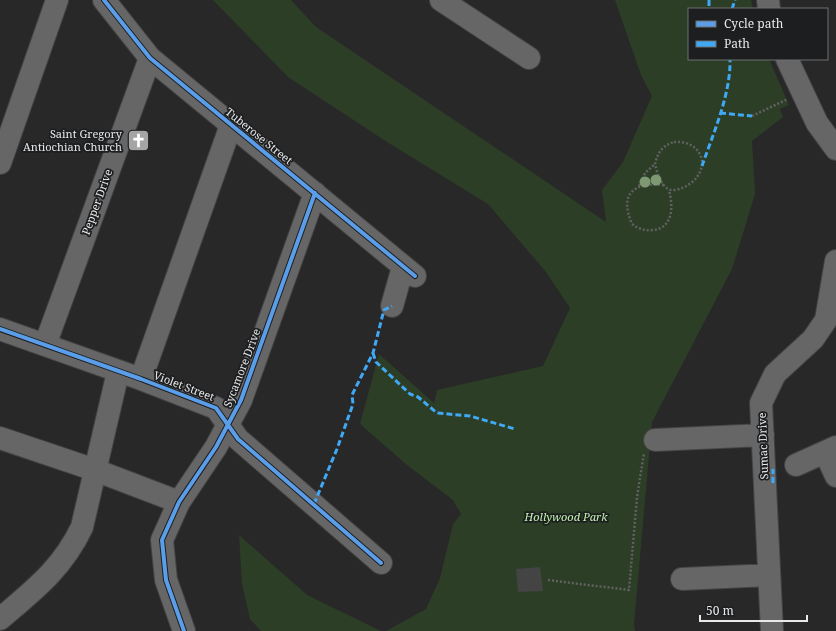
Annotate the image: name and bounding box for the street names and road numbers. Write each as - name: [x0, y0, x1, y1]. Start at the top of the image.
- street label: Tuberose Street: [223, 104, 296, 167]
- street label: Pepper Drive: [78, 167, 115, 237]
- street label: Sycamore Drive: [220, 326, 263, 409]
- street label: Violet Street: [152, 367, 217, 404]
- street label: Sumac Drive: [754, 412, 771, 480]

